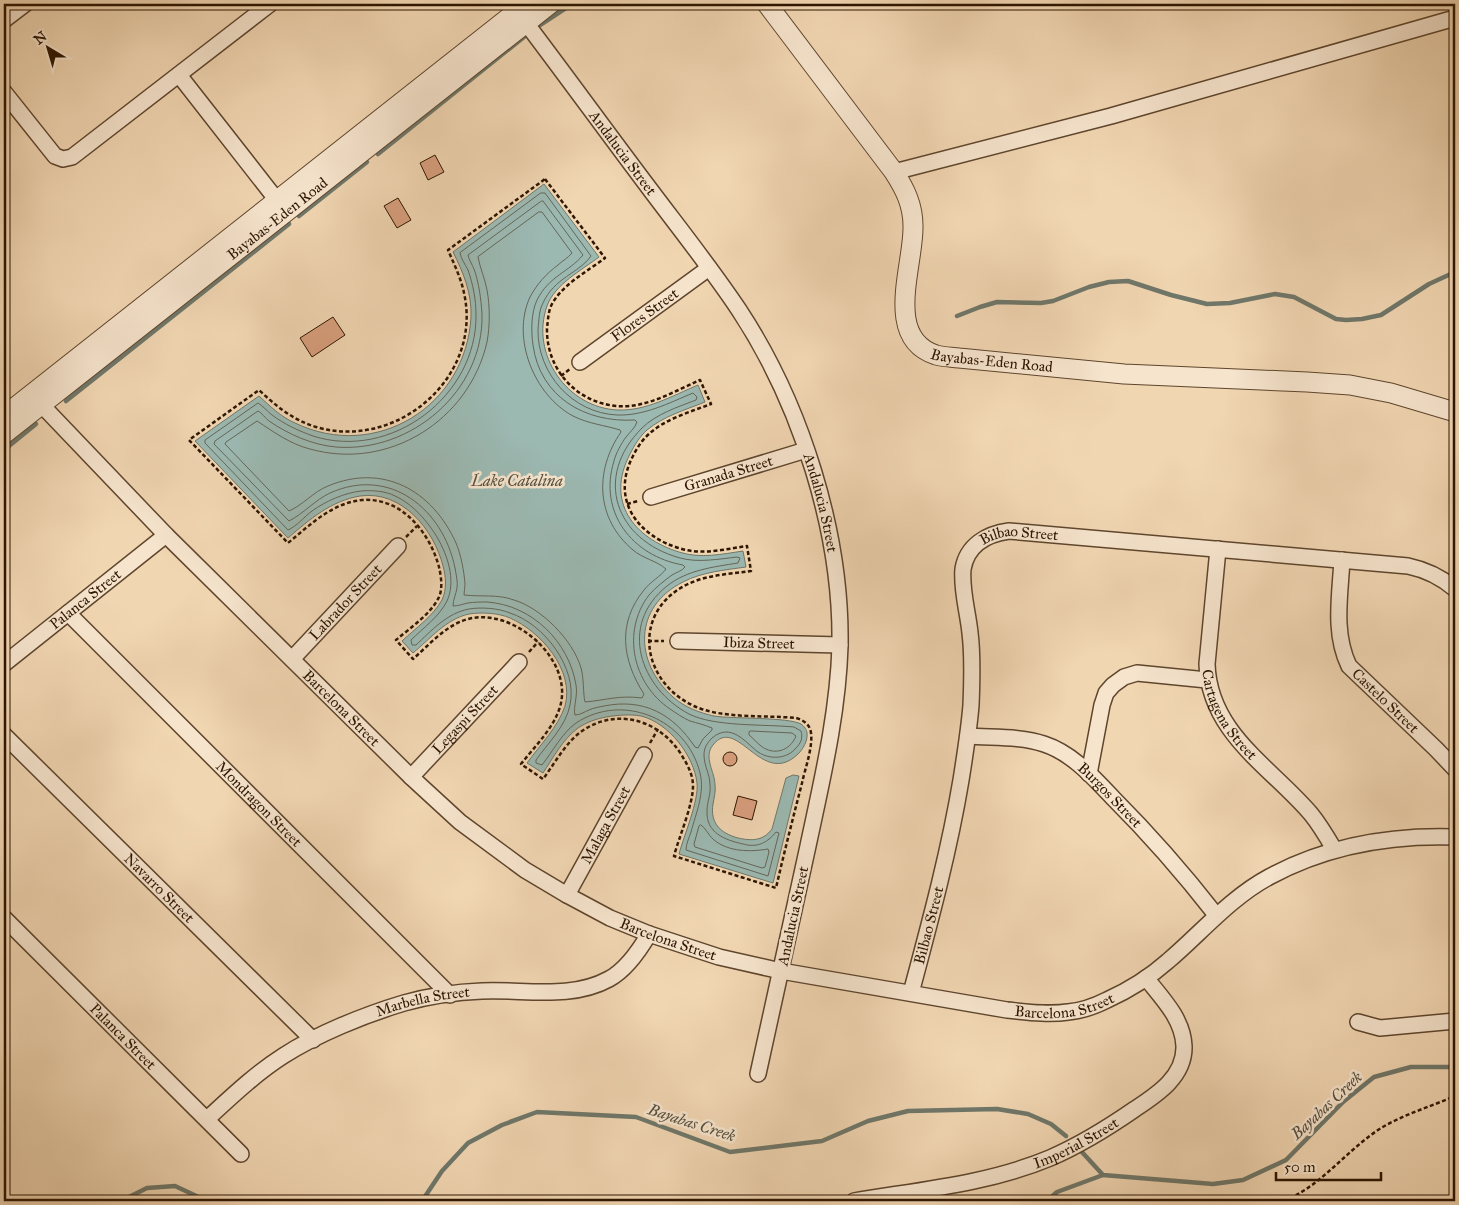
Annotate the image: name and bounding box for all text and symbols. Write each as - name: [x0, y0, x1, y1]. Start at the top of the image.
- north arrow: [22, 22, 72, 72]
- text: N: [30, 28, 50, 49]
- street label: Andalucia Street: [585, 106, 661, 199]
- street label: Bayabas-Eden Road: [224, 173, 331, 264]
- street label: Flores Street: [607, 284, 683, 345]
- street label: Bayabas-Eden Road: [928, 345, 1054, 376]
- street label: Andalucia Street: [799, 450, 842, 554]
- street label: Granada Street: [682, 451, 776, 495]
- water label: Lake Catalina: [470, 471, 563, 490]
- street label: Bilbao Street: [976, 522, 1060, 549]
- street label: Labrador Street: [305, 560, 386, 644]
- street label: Palanca Street: [46, 565, 125, 633]
- street label: Ibiza Street: [723, 633, 796, 653]
- street label: Castelo Street: [1348, 665, 1423, 737]
- street label: Barcelona Street: [299, 666, 384, 751]
- street label: Cartagena Street: [1198, 668, 1261, 764]
- street label: Legaspi Street: [428, 681, 502, 758]
- street label: Mondragon Street: [212, 757, 306, 851]
- street label: Burgos Street: [1074, 759, 1146, 832]
- street label: Malaga Street: [577, 782, 635, 867]
- street label: Navarro Street: [120, 850, 199, 927]
- street label: Andalucia Street: [773, 864, 812, 968]
- street label: Bilbao Street: [910, 884, 948, 966]
- street label: Barcelona Street: [617, 914, 719, 965]
- street label: Marbella Street: [373, 983, 471, 1021]
- street label: Barcelona Street: [1014, 989, 1118, 1022]
- street label: Palanca Street: [86, 1000, 160, 1074]
- water label: Bayabas Creek: [1286, 1067, 1366, 1144]
- water label: Bayabas Creek: [645, 1099, 738, 1146]
- street label: Imperial Street: [1031, 1113, 1122, 1173]
- scale bar: [1276, 1150, 1382, 1182]
- text: 50 m: [1284, 1158, 1316, 1176]

